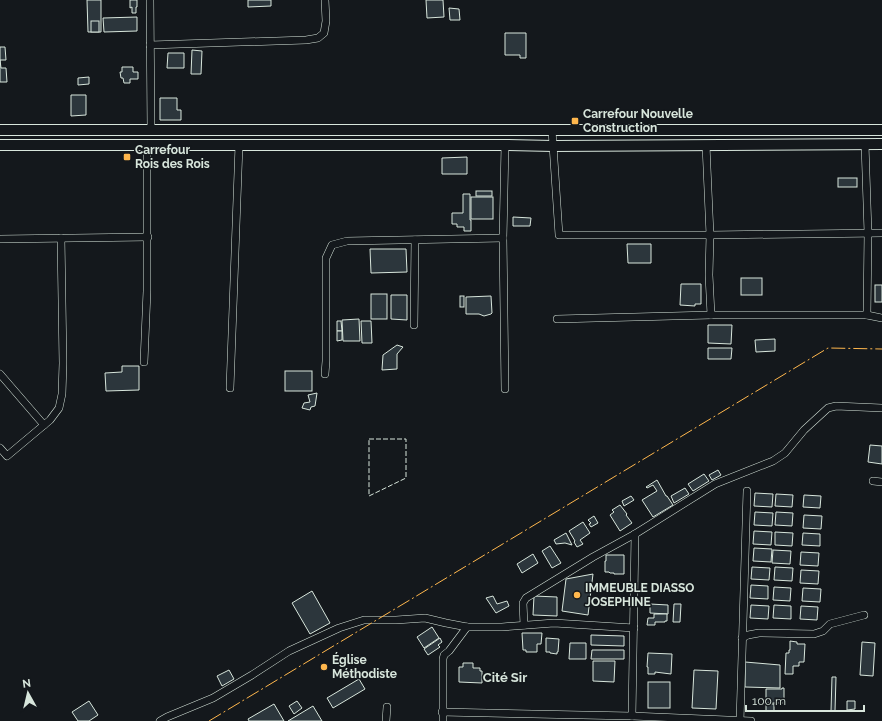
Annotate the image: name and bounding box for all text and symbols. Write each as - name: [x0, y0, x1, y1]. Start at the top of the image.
- place label: Carrefour Nouvelle Construction: [583, 107, 693, 135]
- marker: Carrefour Nouvelle Construction: [570, 116, 580, 126]
- place label: Carrefour Rois des Rois: [135, 143, 210, 171]
- marker: Carrefour Rois des Rois: [122, 152, 132, 162]
- place label: IMMEUBLE DIASSO JOSEPHINE: [585, 581, 694, 609]
- marker: IMMEUBLE DIASSO JOSEPHINE: [572, 590, 582, 600]
- place label: Église Méthodiste: [332, 652, 397, 681]
- marker: Église Méthodiste: [319, 662, 329, 672]
- district label: Cité Sir: [483, 670, 527, 685]
- north arrow: [8, 673, 48, 713]
- text: N: [22, 677, 32, 691]
- scale bar: [746, 687, 864, 713]
- text: 100 m: [752, 694, 786, 708]

